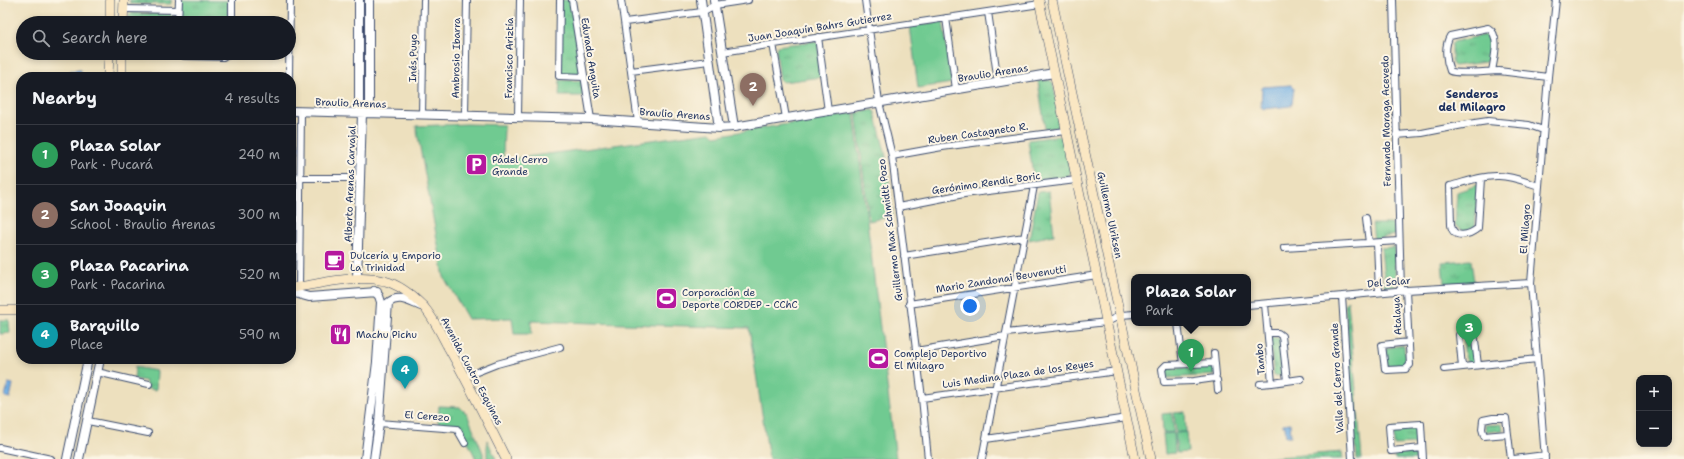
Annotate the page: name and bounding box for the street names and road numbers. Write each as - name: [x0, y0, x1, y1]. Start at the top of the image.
- street label: Juan Joaquín Bahrs Gutierrez: [747, 9, 893, 45]
- street label: Ambrosio Ibarra: [449, 17, 463, 98]
- street label: Francisco Ariztía: [502, 17, 516, 99]
- street label: Edurado Anguita: [578, 17, 604, 100]
- street label: Inés Puyo: [406, 34, 420, 82]
- street label: Fernando Moraga Acevedo: [1378, 55, 1394, 187]
- street label: Braulio Arenas: [957, 61, 1029, 85]
- street label: Braulio Arenas: [315, 95, 387, 111]
- street label: Braulio Arenas: [639, 105, 711, 123]
- street label: Ruben Castagneto R.: [927, 119, 1029, 146]
- street label: Alberto Arenas Carvajal: [341, 125, 359, 243]
- street label: Guillermo Max Schmidtt Pozo: [875, 158, 905, 302]
- street label: Gerónimo Rendic Boric: [931, 169, 1041, 197]
- street label: Guillermo Ulriksen: [1094, 170, 1126, 260]
- street label: El Milagro: [1517, 204, 1533, 254]
- street label: Mario Zandonai Beuvenutti: [935, 262, 1067, 296]
- street label: Del Solar: [1367, 274, 1412, 290]
- street label: Atalaya: [1389, 296, 1404, 336]
- street label: Avenida Cuatro Esquinas: [438, 315, 506, 427]
- street label: Valle del Cerro Grande: [1328, 322, 1346, 434]
- street label: Tambo: [1252, 343, 1268, 375]
- street label: Luis Medina Plaza de los Reyes: [941, 357, 1095, 391]
- street label: El Cerezo: [404, 408, 450, 424]

